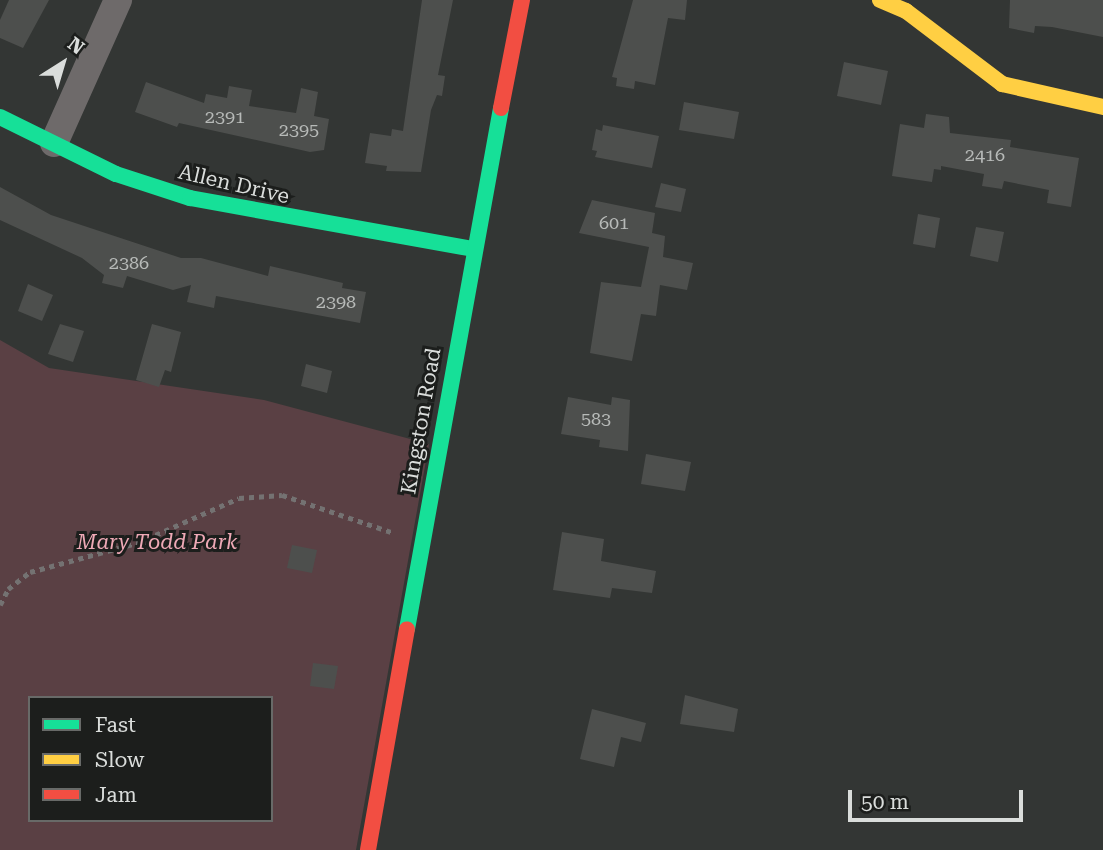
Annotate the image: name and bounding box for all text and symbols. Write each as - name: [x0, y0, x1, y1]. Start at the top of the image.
- north arrow: [28, 28, 98, 98]
- text: N: [63, 32, 89, 59]
- house number: 2391: [205, 106, 245, 128]
- house number: 2395: [279, 119, 319, 141]
- house number: 2416: [965, 144, 1005, 166]
- street label: Allen Drive: [176, 159, 292, 209]
- house number: 601: [599, 212, 629, 234]
- house number: 2386: [109, 252, 149, 274]
- house number: 2398: [316, 291, 356, 313]
- street label: Kingston Road: [396, 346, 446, 496]
- house number: 583: [581, 408, 611, 430]
- park label: Mary Todd Park: [77, 529, 237, 555]
- legend: [28, 696, 273, 822]
- text: Fast: [95, 713, 136, 737]
- text: Slow: [95, 748, 144, 772]
- scale bar: [851, 776, 1026, 820]
- text: Jam: [95, 783, 137, 807]
- text: 50 m: [861, 790, 909, 814]

